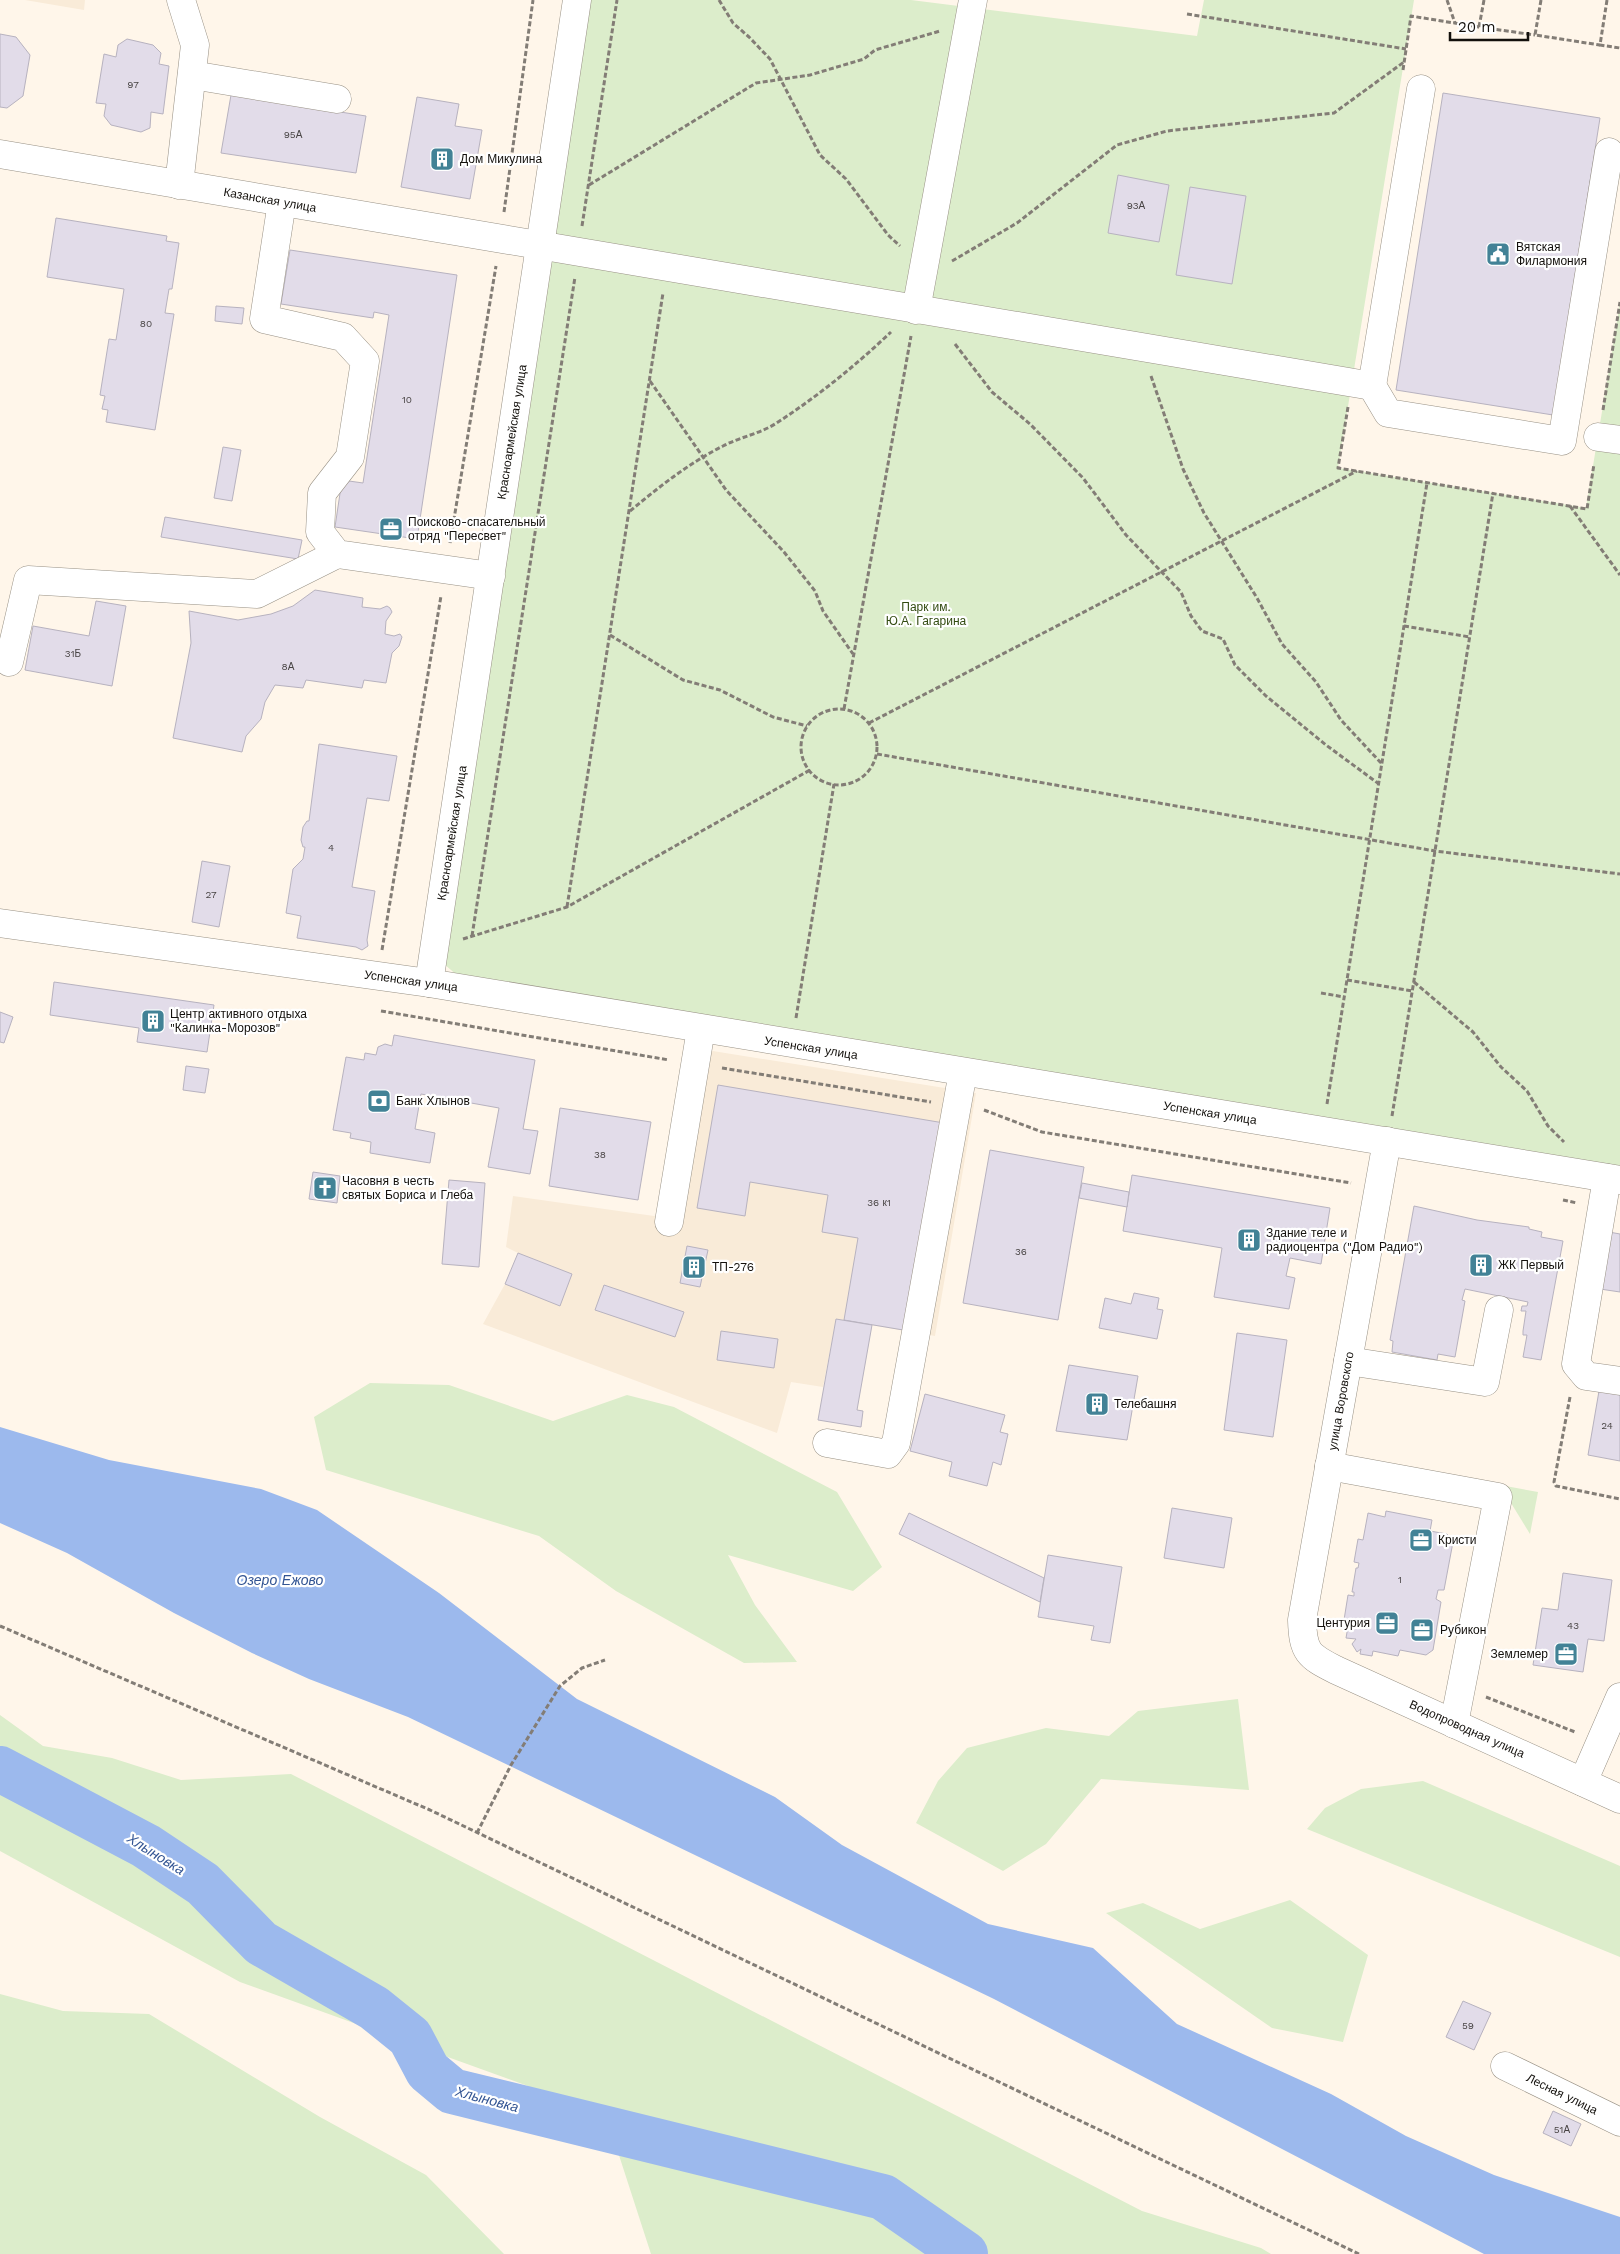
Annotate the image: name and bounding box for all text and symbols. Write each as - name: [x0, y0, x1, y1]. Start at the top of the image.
- scale bar: [1450, 10, 1528, 42]
- text: 20 m: [1458, 18, 1496, 36]
- house number: 97: [127, 79, 139, 90]
- house number: 95А: [284, 129, 303, 140]
- building icon: Дом Микулина: [429, 146, 455, 172]
- place label: Дом Микулина: [460, 152, 542, 166]
- street label: Казанская улица: [222, 185, 318, 215]
- house number: 93А: [1127, 200, 1146, 211]
- place label: Вятская Филармония: [1516, 240, 1587, 268]
- public building icon: Вятская Филармония: [1485, 241, 1511, 267]
- house number: 80: [140, 318, 152, 329]
- street label: Красноармейская улица: [494, 363, 530, 500]
- house number: 10: [402, 394, 412, 405]
- place label: Поисково-спасательный отряд "Пересвет": [408, 515, 546, 543]
- office icon: Поисково-спасательный отряд "Пересвет": [378, 516, 404, 542]
- park label: Парк им. Ю.А. Гагарина: [886, 600, 967, 628]
- house number: 31Б: [65, 648, 82, 659]
- house number: 8А: [282, 661, 295, 672]
- street label: Красноармейская улица: [434, 764, 470, 901]
- house number: 4: [328, 842, 334, 853]
- house number: 27: [205, 889, 217, 900]
- street label: Успенская улица: [363, 967, 459, 995]
- place label: Центр активного отдыха "Калинка-Морозов": [170, 1007, 307, 1035]
- building icon: Центр активного отдыха "Калинка-Морозов": [140, 1008, 166, 1034]
- street label: Успенская улица: [763, 1034, 859, 1062]
- bank icon: Банк Хлынов: [366, 1088, 392, 1114]
- place label: Банк Хлынов: [396, 1094, 470, 1108]
- street label: Успенская улица: [1162, 1099, 1258, 1127]
- house number: 38: [594, 1149, 606, 1160]
- place label: Часовня в честь святых Бориса и Глеба: [342, 1174, 473, 1202]
- church icon: Часовня в честь святых Бориса и Глеба: [312, 1175, 338, 1201]
- house number: 36 к1: [867, 1197, 891, 1208]
- place label: Здание теле и радиоцентра ("Дом Радио"): [1266, 1226, 1423, 1254]
- building icon: Здание теле и радиоцентра ("Дом Радио"): [1236, 1227, 1262, 1253]
- house number: 36: [1015, 1246, 1027, 1257]
- building icon: ЖК Первый: [1468, 1252, 1494, 1278]
- building icon: ТП-276: [681, 1254, 707, 1280]
- place label: ЖК Первый: [1498, 1258, 1564, 1272]
- place label: ТП-276: [712, 1260, 754, 1274]
- street label: улица Воровского: [1325, 1350, 1357, 1452]
- building icon: Телебашня: [1084, 1391, 1110, 1417]
- place label: Телебашня: [1114, 1397, 1177, 1411]
- house number: 24: [1601, 1420, 1613, 1431]
- office icon: Кристи: [1408, 1527, 1434, 1553]
- place label: Кристи: [1438, 1533, 1477, 1547]
- water label: Озеро Ежово: [237, 1572, 324, 1588]
- house number: 1: [1398, 1574, 1402, 1585]
- office icon: Центурия: [1374, 1610, 1400, 1636]
- place label: Центурия: [1316, 1616, 1370, 1630]
- office icon: Рубикон: [1409, 1617, 1435, 1643]
- house number: 43: [1567, 1620, 1579, 1631]
- place label: Рубикон: [1440, 1623, 1486, 1637]
- office icon: Землемер: [1553, 1641, 1579, 1667]
- place label: Землемер: [1491, 1647, 1548, 1661]
- street label: Водопроводная улица: [1407, 1697, 1527, 1761]
- water label: Хлыновка: [123, 1830, 188, 1878]
- house number: 59: [1462, 2020, 1474, 2031]
- street label: Лесная улица: [1524, 2071, 1600, 2117]
- water label: Хлыновка: [453, 2083, 521, 2115]
- house number: 51А: [1554, 2124, 1571, 2135]

